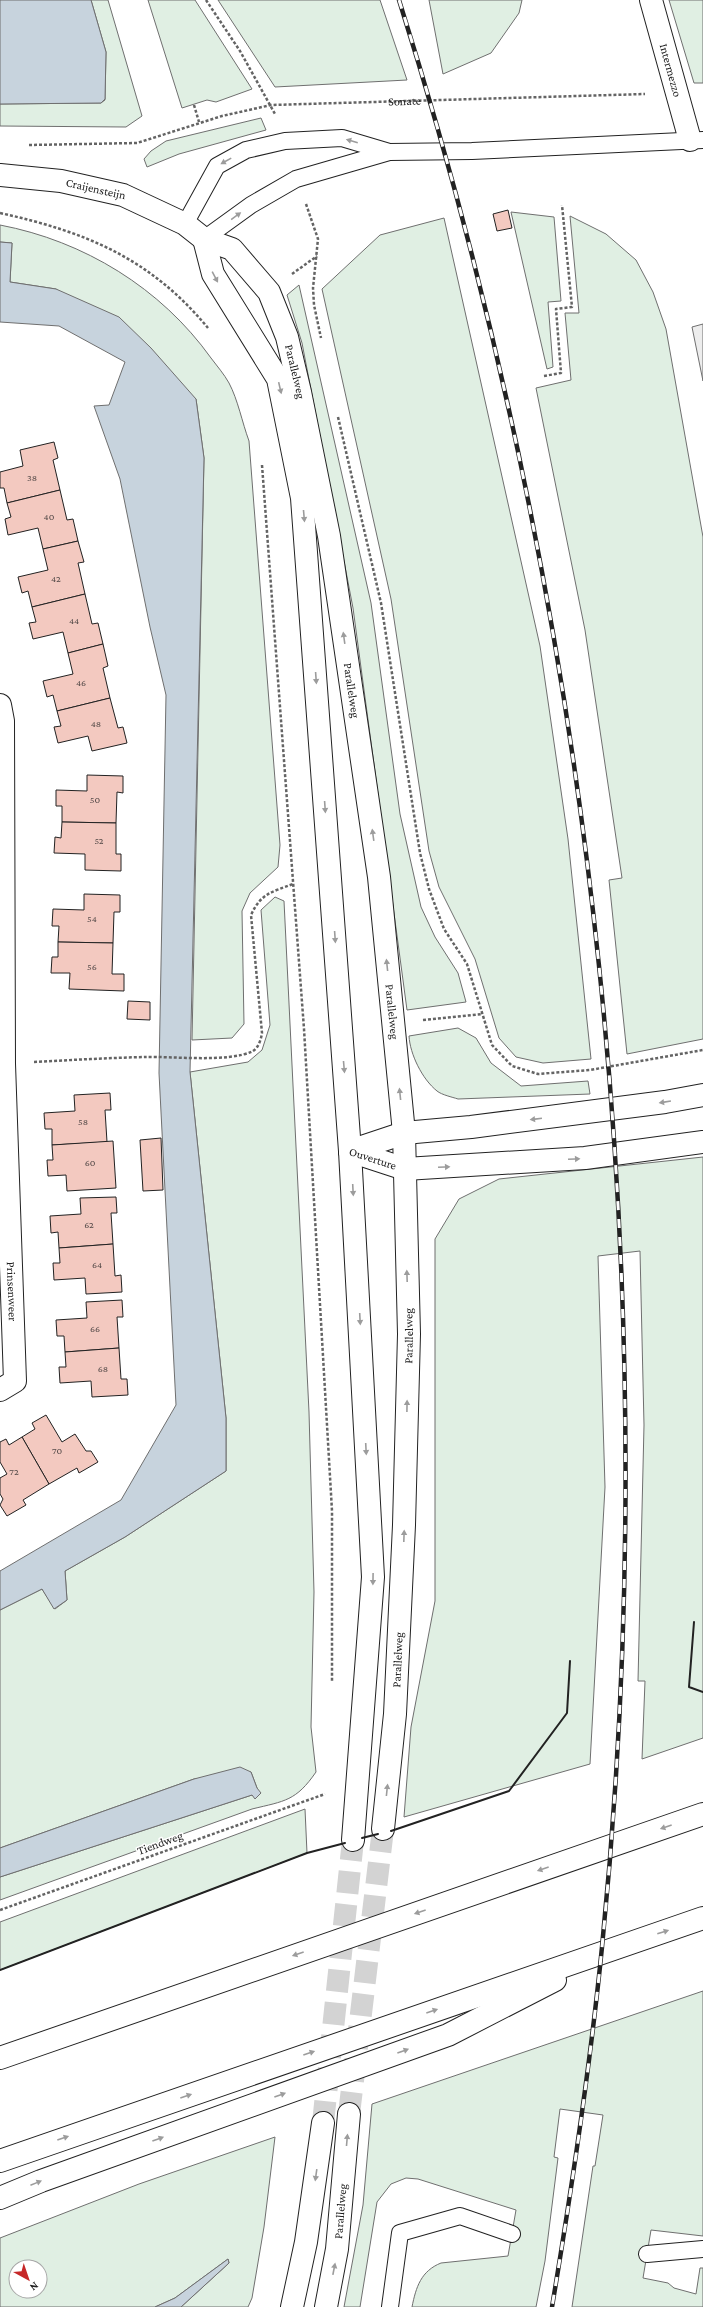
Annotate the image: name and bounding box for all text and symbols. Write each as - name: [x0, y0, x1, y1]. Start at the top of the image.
- street label: Intermezzo: [657, 42, 685, 99]
- street label: Sonate: [388, 94, 421, 109]
- one-way arrow: [346, 138, 358, 144]
- one-way arrow: [220, 157, 232, 164]
- street label: Craijensteijn: [65, 175, 128, 203]
- one-way arrow: [230, 212, 241, 220]
- one-way arrow: [212, 271, 218, 282]
- street label: Parallelweg: [282, 343, 308, 400]
- one-way arrow: [278, 382, 284, 395]
- house number: 38: [27, 472, 37, 483]
- one-way arrow: [300, 510, 307, 522]
- house number: 40: [44, 511, 55, 522]
- house number: 42: [51, 573, 61, 584]
- house number: 44: [69, 615, 79, 626]
- one-way arrow: [341, 632, 347, 644]
- street label: Parallelweg: [341, 662, 363, 719]
- one-way arrow: [313, 672, 320, 684]
- house number: 46: [76, 677, 86, 688]
- house number: 48: [91, 718, 101, 729]
- house number: 50: [90, 794, 101, 805]
- one-way arrow: [322, 801, 329, 813]
- one-way arrow: [370, 829, 376, 842]
- house number: 52: [94, 835, 104, 846]
- house number: 54: [87, 913, 97, 924]
- one-way arrow: [331, 931, 338, 943]
- one-way arrow: [384, 959, 391, 971]
- house number: 56: [87, 961, 97, 972]
- street label: Parallelweg: [383, 984, 402, 1040]
- one-way arrow: [340, 1061, 347, 1073]
- one-way arrow: [397, 1088, 403, 1100]
- one-way arrow: [659, 1099, 671, 1105]
- one-way arrow: [530, 1115, 542, 1122]
- house number: 58: [78, 1116, 88, 1127]
- street label: Ouverture: [347, 1144, 398, 1173]
- one-way arrow: [568, 1155, 580, 1162]
- house number: 60: [85, 1157, 96, 1168]
- one-way arrow: [438, 1163, 450, 1170]
- one-way arrow: [349, 1184, 356, 1196]
- house number: 62: [84, 1219, 94, 1230]
- house number: 64: [92, 1259, 102, 1270]
- street label: Prinsenweer: [4, 1261, 20, 1322]
- one-way arrow: [403, 1270, 410, 1282]
- street label: Parallelweg: [401, 1308, 416, 1364]
- one-way arrow: [356, 1313, 363, 1325]
- house number: 66: [90, 1323, 100, 1334]
- house number: 68: [98, 1363, 108, 1374]
- one-way arrow: [404, 1399, 410, 1412]
- one-way arrow: [363, 1443, 370, 1455]
- house number: 70: [52, 1445, 62, 1456]
- house number: 72: [9, 1466, 19, 1477]
- one-way arrow: [401, 1529, 407, 1542]
- one-way arrow: [370, 1573, 376, 1586]
- street label: Parallelweg: [389, 1631, 406, 1688]
- one-way arrow: [384, 1784, 391, 1796]
- one-way arrow: [660, 1824, 672, 1830]
- street label: Tiendweg: [135, 1828, 185, 1858]
- one-way arrow: [537, 1867, 549, 1873]
- one-way arrow: [414, 1909, 426, 1915]
- one-way arrow: [657, 1929, 669, 1935]
- one-way arrow: [291, 1952, 303, 1958]
- one-way arrow: [426, 2008, 438, 2014]
- one-way arrow: [397, 2048, 409, 2054]
- one-way arrow: [303, 2050, 315, 2056]
- one-way arrow: [180, 2092, 192, 2098]
- one-way arrow: [275, 2092, 287, 2098]
- one-way arrow: [344, 2134, 350, 2146]
- one-way arrow: [57, 2135, 69, 2141]
- one-way arrow: [153, 2136, 165, 2142]
- one-way arrow: [313, 2169, 319, 2181]
- one-way arrow: [30, 2180, 42, 2187]
- street label: Parallelweg: [331, 2183, 350, 2239]
- north arrow: [8, 2259, 48, 2299]
- one-way arrow: [331, 2263, 337, 2275]
- text: N: [27, 2280, 41, 2294]

